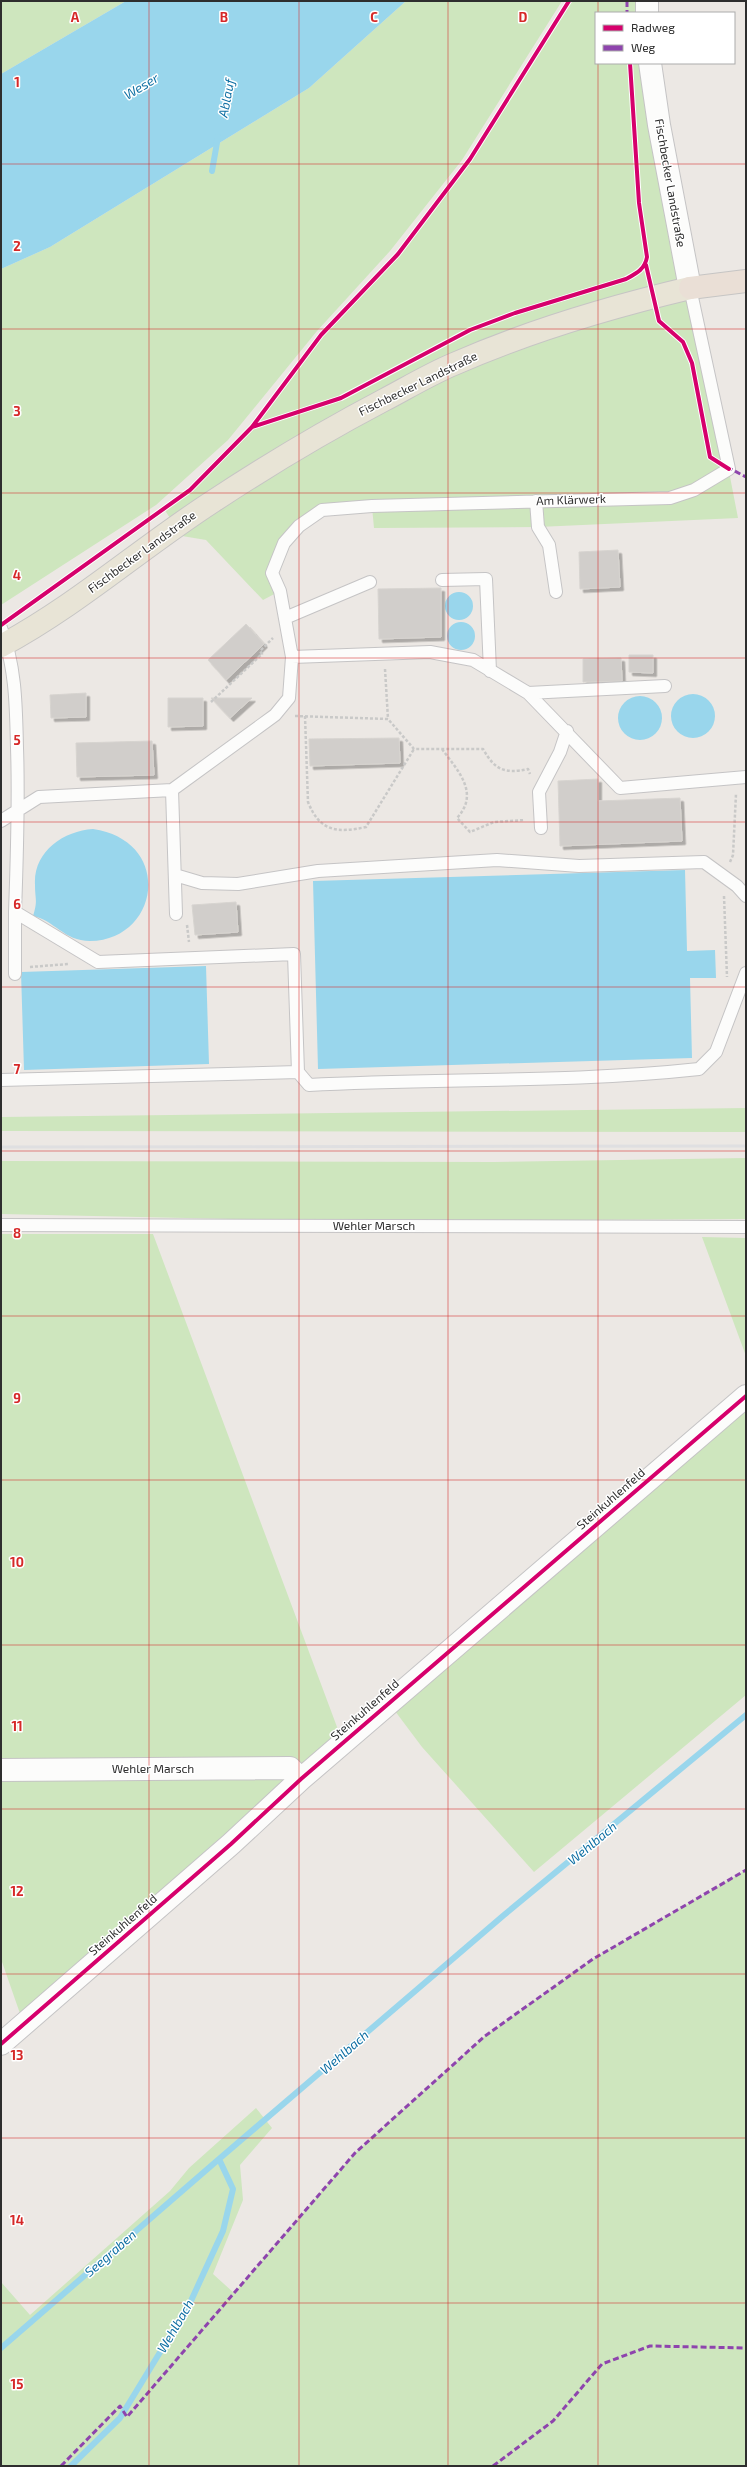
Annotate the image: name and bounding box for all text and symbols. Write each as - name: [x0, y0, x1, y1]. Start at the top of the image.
- text: A: [71, 9, 80, 25]
- text: B: [220, 9, 228, 25]
- text: C: [370, 9, 378, 25]
- text: D: [519, 9, 528, 25]
- legend: [595, 12, 735, 64]
- text: Radweg: [631, 20, 675, 34]
- text: Weg: [631, 40, 656, 54]
- water label: Weser: [121, 69, 162, 103]
- text: 1: [14, 74, 20, 90]
- water label: Ablauf: [214, 76, 238, 120]
- street label: Fischbecker Landstraße: [653, 117, 689, 248]
- text: 2: [13, 238, 21, 254]
- street label: Fischbecker Landstraße: [356, 348, 479, 418]
- text: 3: [13, 403, 21, 419]
- street label: Am Klärwerk: [536, 491, 606, 507]
- street label: Fischbecker Landstraße: [85, 507, 198, 595]
- text: 4: [13, 567, 21, 583]
- text: 5: [13, 732, 21, 748]
- text: 6: [13, 896, 21, 912]
- text: 7: [14, 1061, 21, 1077]
- street label: Wehler Marsch: [333, 1218, 415, 1232]
- text: 8: [13, 1225, 21, 1241]
- text: 9: [13, 1390, 21, 1406]
- street label: Steinkuhlenfeld: [573, 1465, 647, 1532]
- text: 10: [10, 1554, 24, 1570]
- street label: Steinkuhlenfeld: [327, 1676, 401, 1743]
- text: 11: [11, 1718, 23, 1734]
- street label: Wehler Marsch: [112, 1761, 194, 1775]
- water label: Wehlbach: [564, 1818, 620, 1868]
- text: 12: [10, 1883, 24, 1899]
- street label: Steinkuhlenfeld: [85, 1891, 159, 1958]
- water label: Wehlbach: [316, 2027, 372, 2077]
- text: 13: [11, 2047, 24, 2063]
- text: 14: [10, 2212, 24, 2228]
- water label: Seegraben: [81, 2226, 139, 2280]
- water label: Wehlbach: [153, 2296, 197, 2356]
- text: 15: [11, 2376, 23, 2392]

